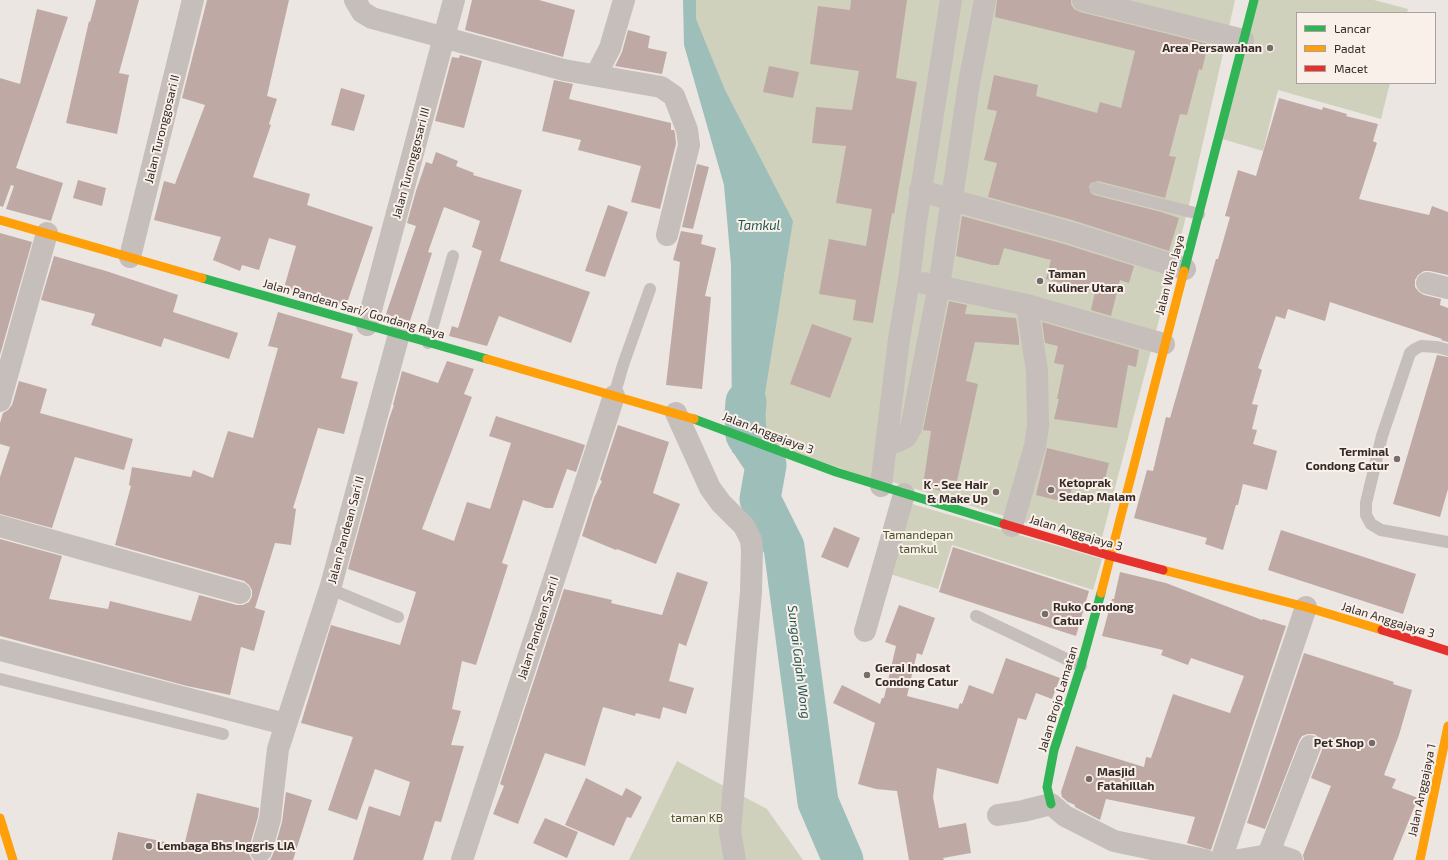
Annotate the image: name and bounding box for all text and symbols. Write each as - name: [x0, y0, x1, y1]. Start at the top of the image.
- legend: [1296, 12, 1436, 84]
- text: Lancar: [1334, 21, 1371, 35]
- place label: Area Persawahan: [1162, 41, 1262, 55]
- text: Padat: [1334, 41, 1366, 55]
- marker: Area Persawahan: [1265, 43, 1275, 53]
- text: Macet: [1334, 61, 1368, 75]
- street label: Jalan Turonggosari II: [142, 73, 182, 185]
- street label: Jalan Turonggosari III: [389, 106, 433, 220]
- water label: Tamkul: [738, 218, 780, 234]
- street label: Jalan Wira Jaya: [1152, 233, 1188, 317]
- place label: Taman Kuliner Utara: [1048, 267, 1124, 295]
- street label: Jalan Pandean Sari/ Gondang Raya: [261, 276, 447, 342]
- marker: Taman Kuliner Utara: [1035, 276, 1045, 286]
- street label: Jalan Anggajaya 3: [720, 409, 816, 457]
- place label: Terminal Condong Catur: [1306, 445, 1389, 473]
- marker: Terminal Condong Catur: [1392, 454, 1402, 464]
- street label: Jalan Pandean Sari II: [325, 475, 367, 585]
- place label: Ketoprak Sedap Malam: [1059, 476, 1136, 504]
- place label: K - See Hair & Make Up: [924, 478, 988, 506]
- marker: Ketoprak Sedap Malam: [1046, 485, 1056, 495]
- marker: K - See Hair & Make Up: [991, 487, 1001, 497]
- street label: Jalan Anggajaya 3: [1028, 512, 1124, 554]
- park label: Tamandepan tamkul: [883, 528, 953, 556]
- street label: Jalan Pandean Sari I: [515, 575, 561, 681]
- street label: Jalan Anggajaya 3: [1340, 599, 1436, 641]
- place label: Ruko Condong Catur: [1053, 600, 1134, 628]
- water label: Sungai Gajah Wong: [784, 604, 814, 720]
- marker: Ruko Condong Catur: [1040, 609, 1050, 619]
- street label: Jalan Brojo Lamatan: [1035, 644, 1081, 754]
- place label: Gerai Indosat Condong Catur: [875, 661, 958, 689]
- marker: Gerai Indosat Condong Catur: [862, 670, 872, 680]
- place label: Pet Shop: [1314, 736, 1364, 750]
- marker: Pet Shop: [1367, 738, 1377, 748]
- street label: Jalan Anggajaya 1: [1405, 742, 1439, 838]
- place label: Masjid Fatahillah: [1097, 765, 1154, 793]
- marker: Masjid Fatahillah: [1084, 774, 1094, 784]
- park label: taman KB: [671, 811, 723, 825]
- place label: Lembaga Bhs Inggris LIA: [157, 839, 295, 853]
- marker: Lembaga Bhs Inggris LIA: [144, 841, 154, 851]

